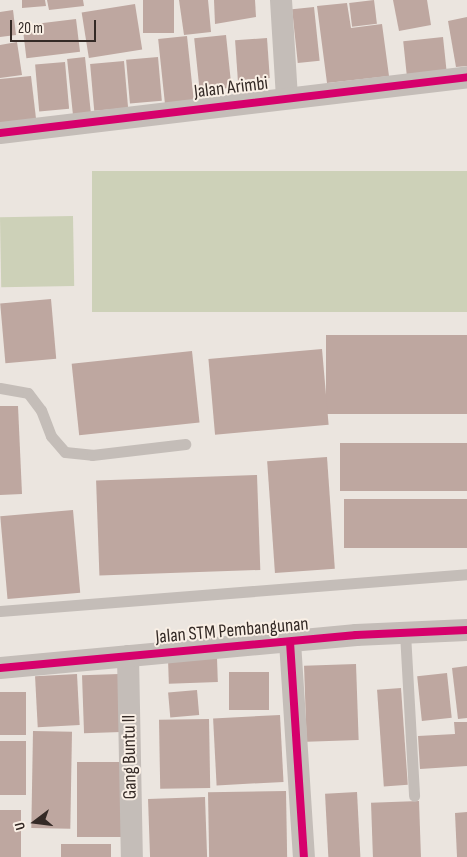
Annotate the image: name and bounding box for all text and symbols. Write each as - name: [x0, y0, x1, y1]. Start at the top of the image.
- scale bar: [12, 10, 99, 42]
- text: 20 m: [18, 19, 43, 38]
- street label: Jalan Arimbi: [193, 72, 269, 104]
- street label: Jalan STM Pembangunan: [155, 613, 309, 649]
- street label: Gang Buntu II: [118, 715, 142, 799]
- north arrow: [10, 797, 60, 847]
- text: U: [11, 820, 29, 832]

